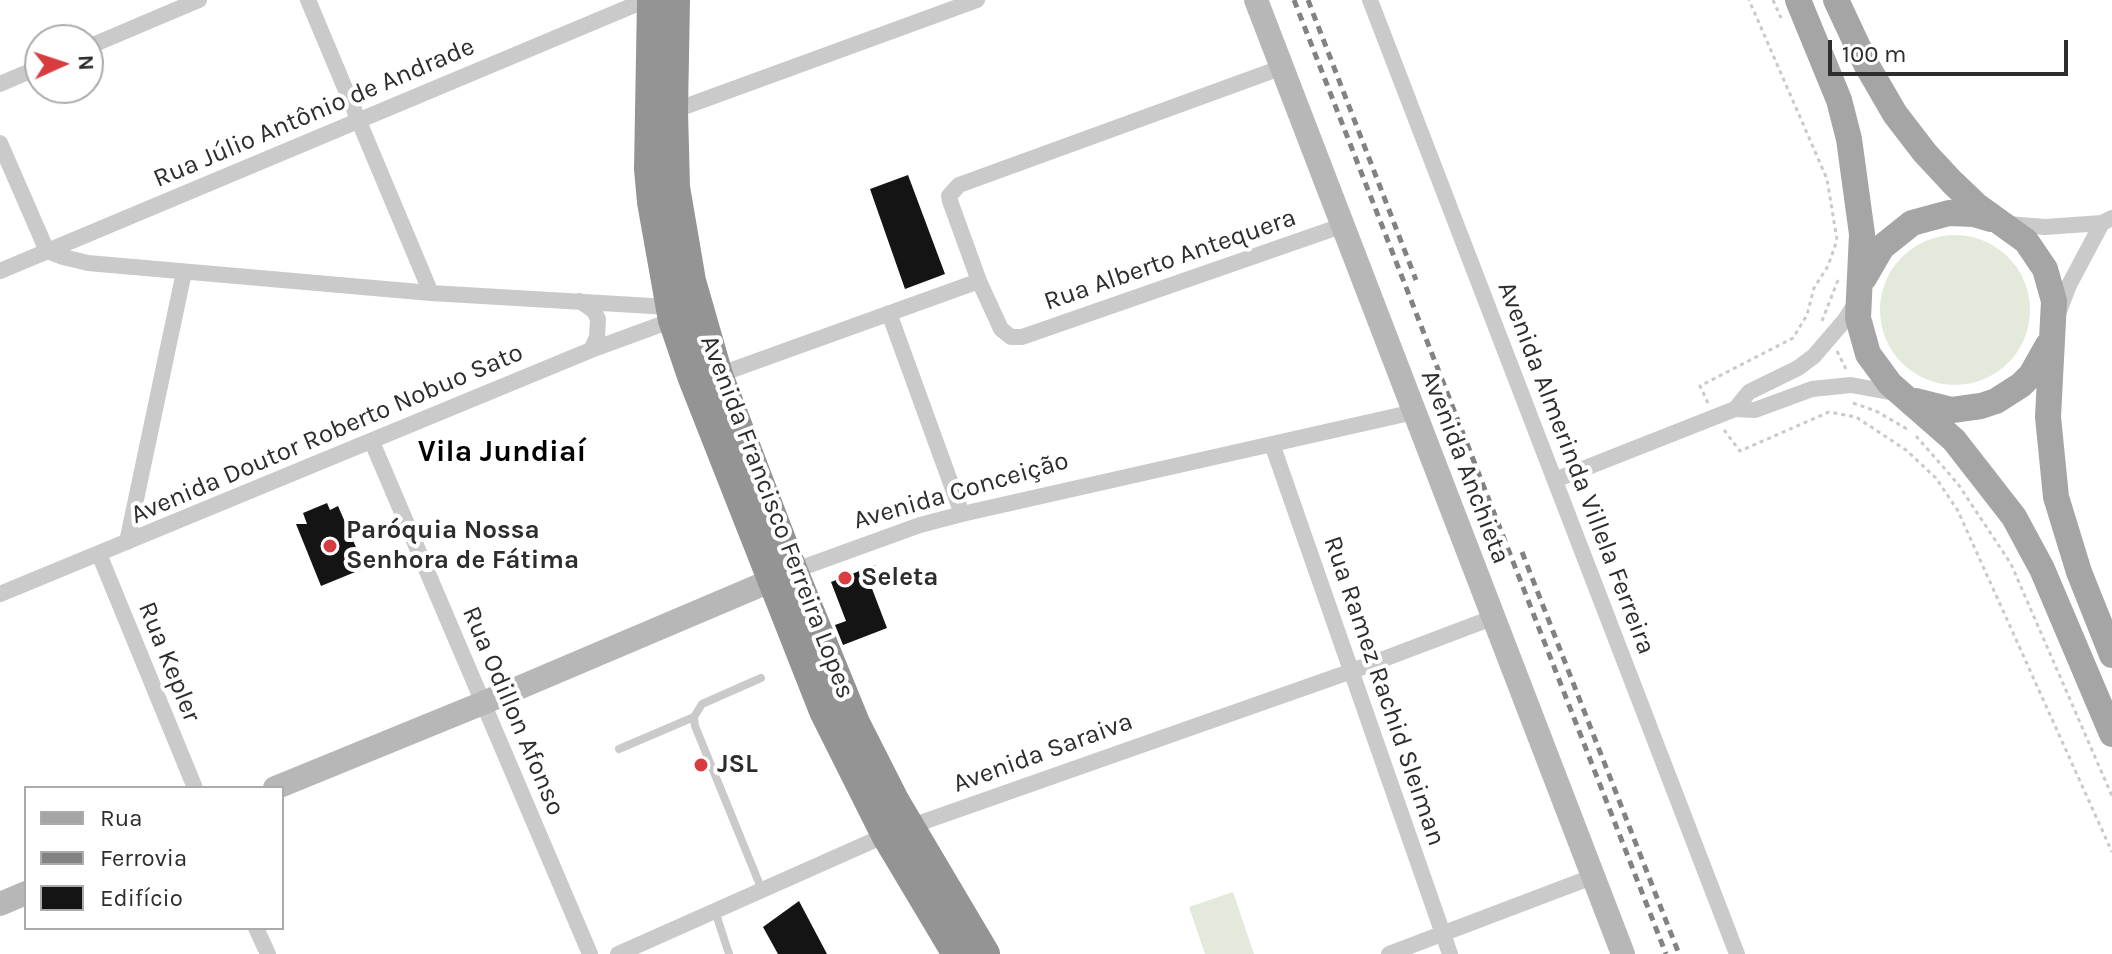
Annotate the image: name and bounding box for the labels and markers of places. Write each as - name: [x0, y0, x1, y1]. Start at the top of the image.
- place label: Paróquia Nossa Senhora de Fátima: [346, 515, 579, 576]
- marker: Paróquia Nossa Senhora de Fátima: [321, 537, 339, 555]
- place label: Seleta: [861, 562, 939, 594]
- marker: Seleta: [836, 569, 854, 587]
- place label: JSL: [717, 749, 758, 781]
- marker: JSL: [692, 756, 710, 774]

